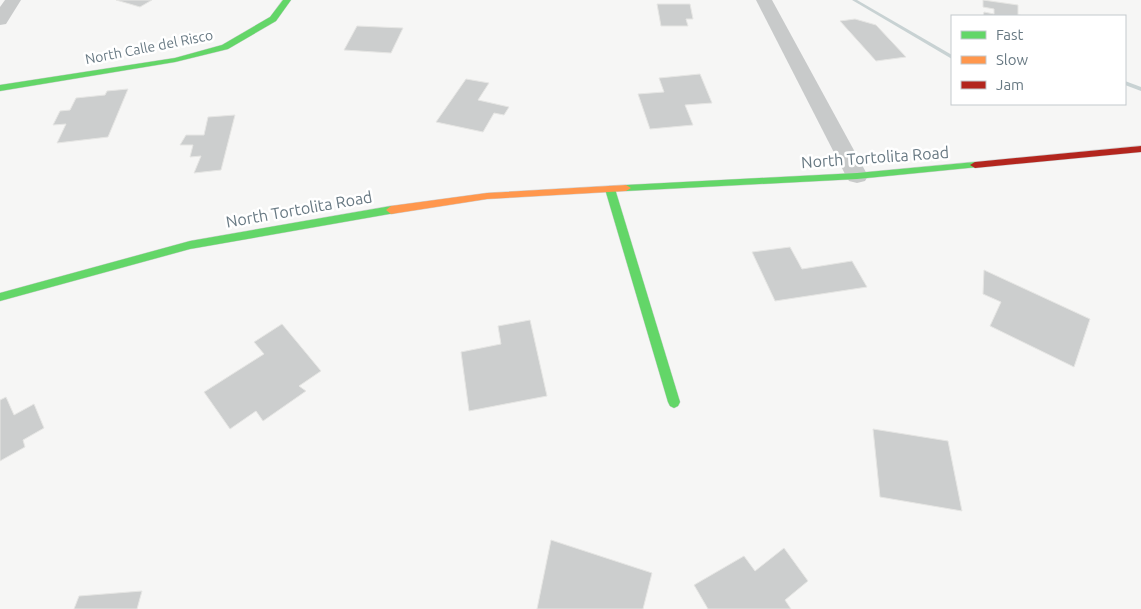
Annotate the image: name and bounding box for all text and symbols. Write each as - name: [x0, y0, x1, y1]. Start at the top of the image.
- legend: [951, 15, 1126, 105]
- text: Fast: [996, 26, 1024, 43]
- street label: North Calle del Risco: [84, 27, 214, 67]
- text: Slow: [996, 51, 1029, 68]
- text: Jam: [996, 76, 1024, 93]
- street label: North Tortolita Road: [800, 143, 950, 171]
- street label: North Tortolita Road: [224, 187, 374, 231]

